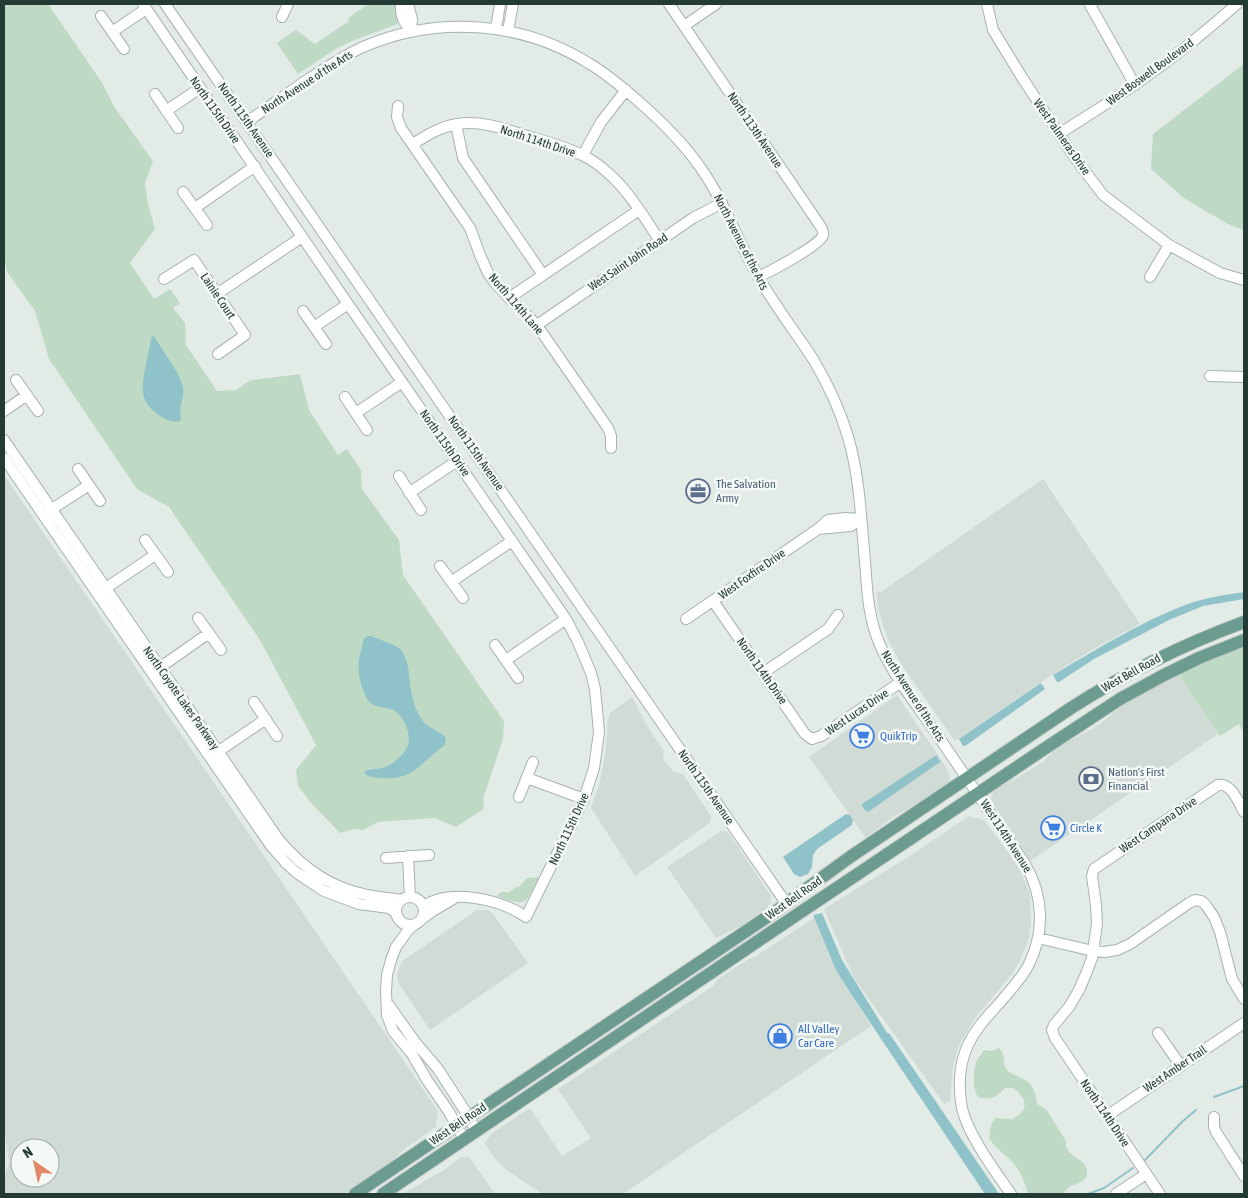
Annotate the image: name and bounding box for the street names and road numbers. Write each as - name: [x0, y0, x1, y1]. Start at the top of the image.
- street label: West Boswell Boulevard: [1104, 36, 1196, 108]
- street label: North Avenue of the Arts: [259, 47, 355, 117]
- street label: North 115th Drive: [187, 74, 243, 146]
- street label: North 115th Avenue: [215, 80, 277, 160]
- street label: North 113th Avenue: [725, 90, 785, 170]
- street label: West Palmeras Drive: [1031, 96, 1093, 178]
- street label: North 114th Drive: [499, 122, 577, 160]
- street label: North Avenue of the Arts: [711, 192, 771, 292]
- street label: West Saint John Road: [585, 230, 671, 294]
- street label: Lainie Court: [198, 270, 239, 322]
- street label: North 114th Lane: [486, 271, 546, 337]
- street label: North 115th Drive: [417, 407, 473, 479]
- street label: North 115th Avenue: [445, 413, 507, 493]
- street label: West Foxfire Drive: [716, 546, 788, 602]
- street label: North 114th Drive: [734, 635, 790, 707]
- street label: North Coyote Lakes Parkway: [140, 644, 222, 752]
- street label: North Avenue of the Arts: [878, 648, 948, 744]
- street label: West Bell Road: [1099, 651, 1163, 695]
- street label: West Lucas Drive: [823, 686, 891, 738]
- street label: North 115th Avenue: [675, 747, 737, 827]
- street label: North 115th Drive: [546, 791, 592, 867]
- street label: West Campana Drive: [1117, 794, 1199, 856]
- street label: West 114th Avenue: [977, 797, 1035, 875]
- street label: West Bell Road: [763, 874, 825, 922]
- street label: West Amber Trail: [1141, 1042, 1210, 1095]
- street label: North 114th Drive: [1077, 1077, 1133, 1149]
- street label: West Bell Road: [427, 1100, 489, 1148]

